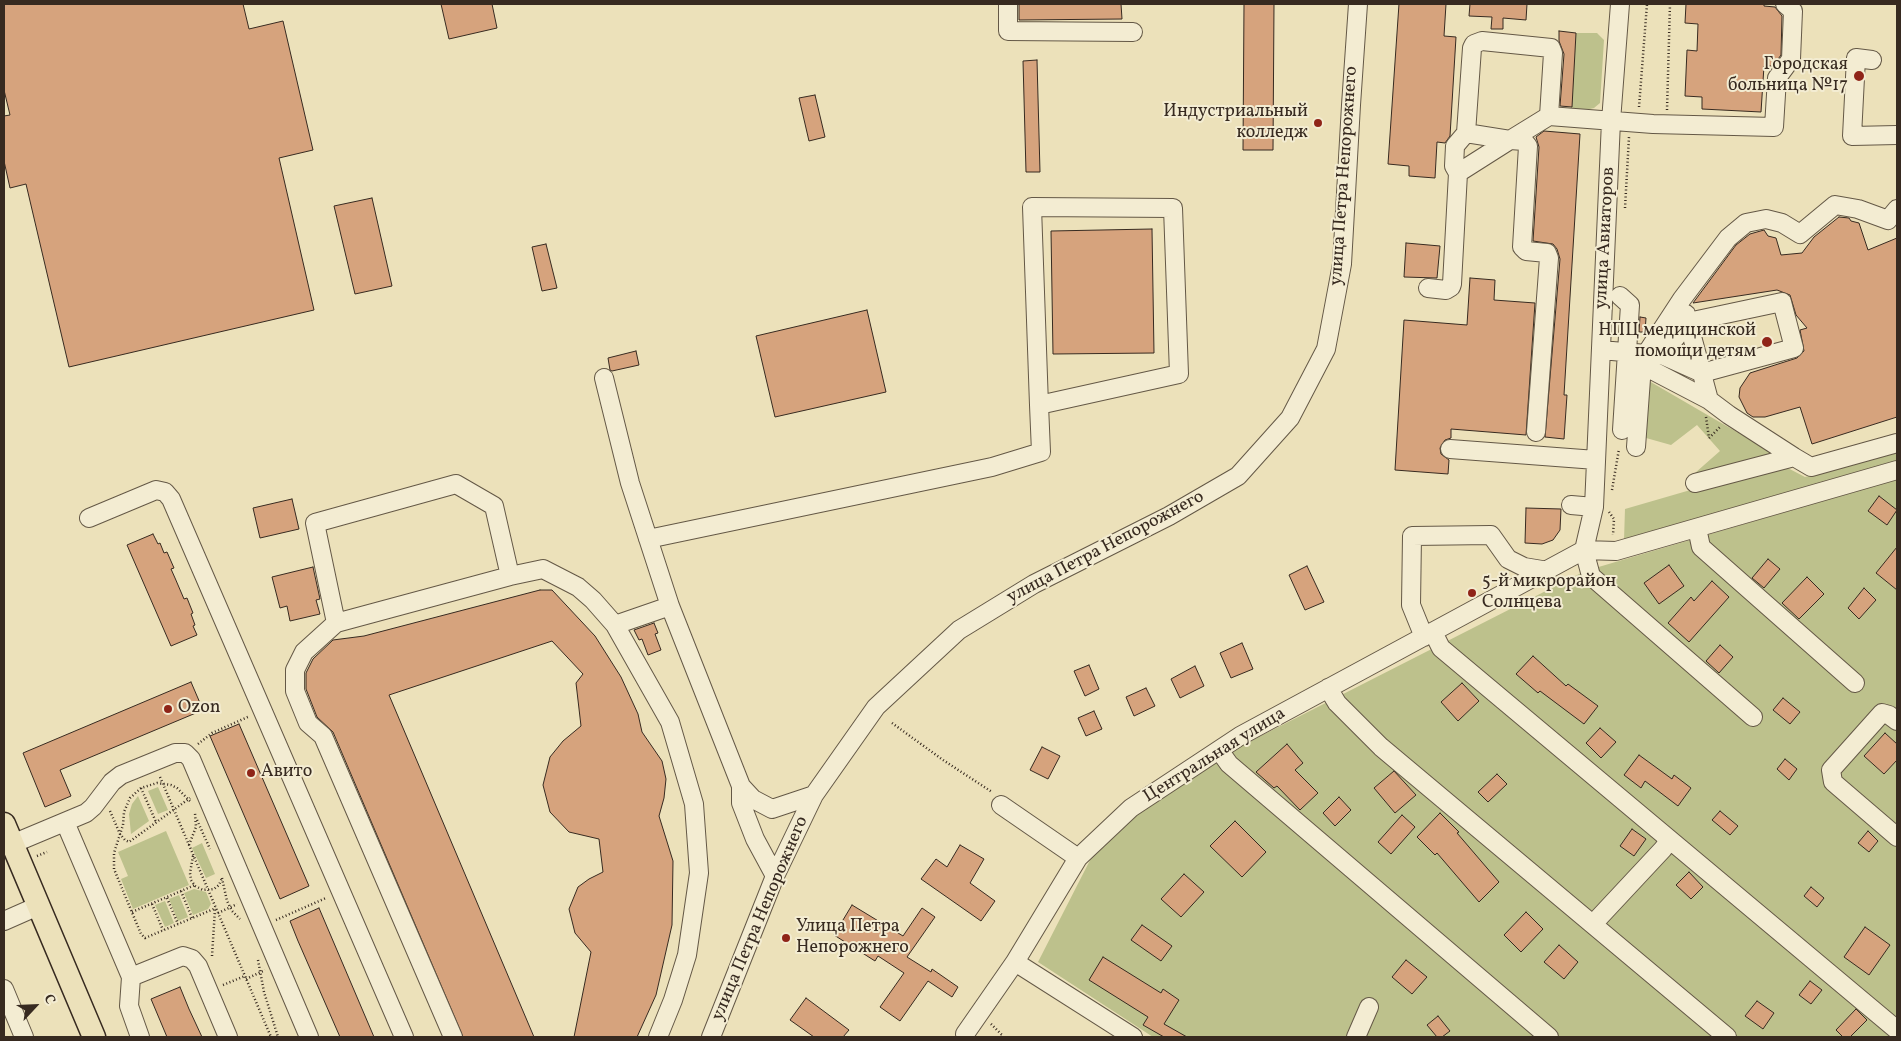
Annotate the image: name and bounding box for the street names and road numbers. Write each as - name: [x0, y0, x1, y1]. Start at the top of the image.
- street label: улица Петра Непорожнего: [1327, 65, 1363, 287]
- street label: улица Авиаторов: [1591, 166, 1621, 310]
- street label: улица Петра Непорожнего: [1004, 487, 1208, 609]
- street label: Центральная улица: [1140, 704, 1290, 808]
- street label: улица Петра Непорожнего: [708, 813, 814, 1025]

